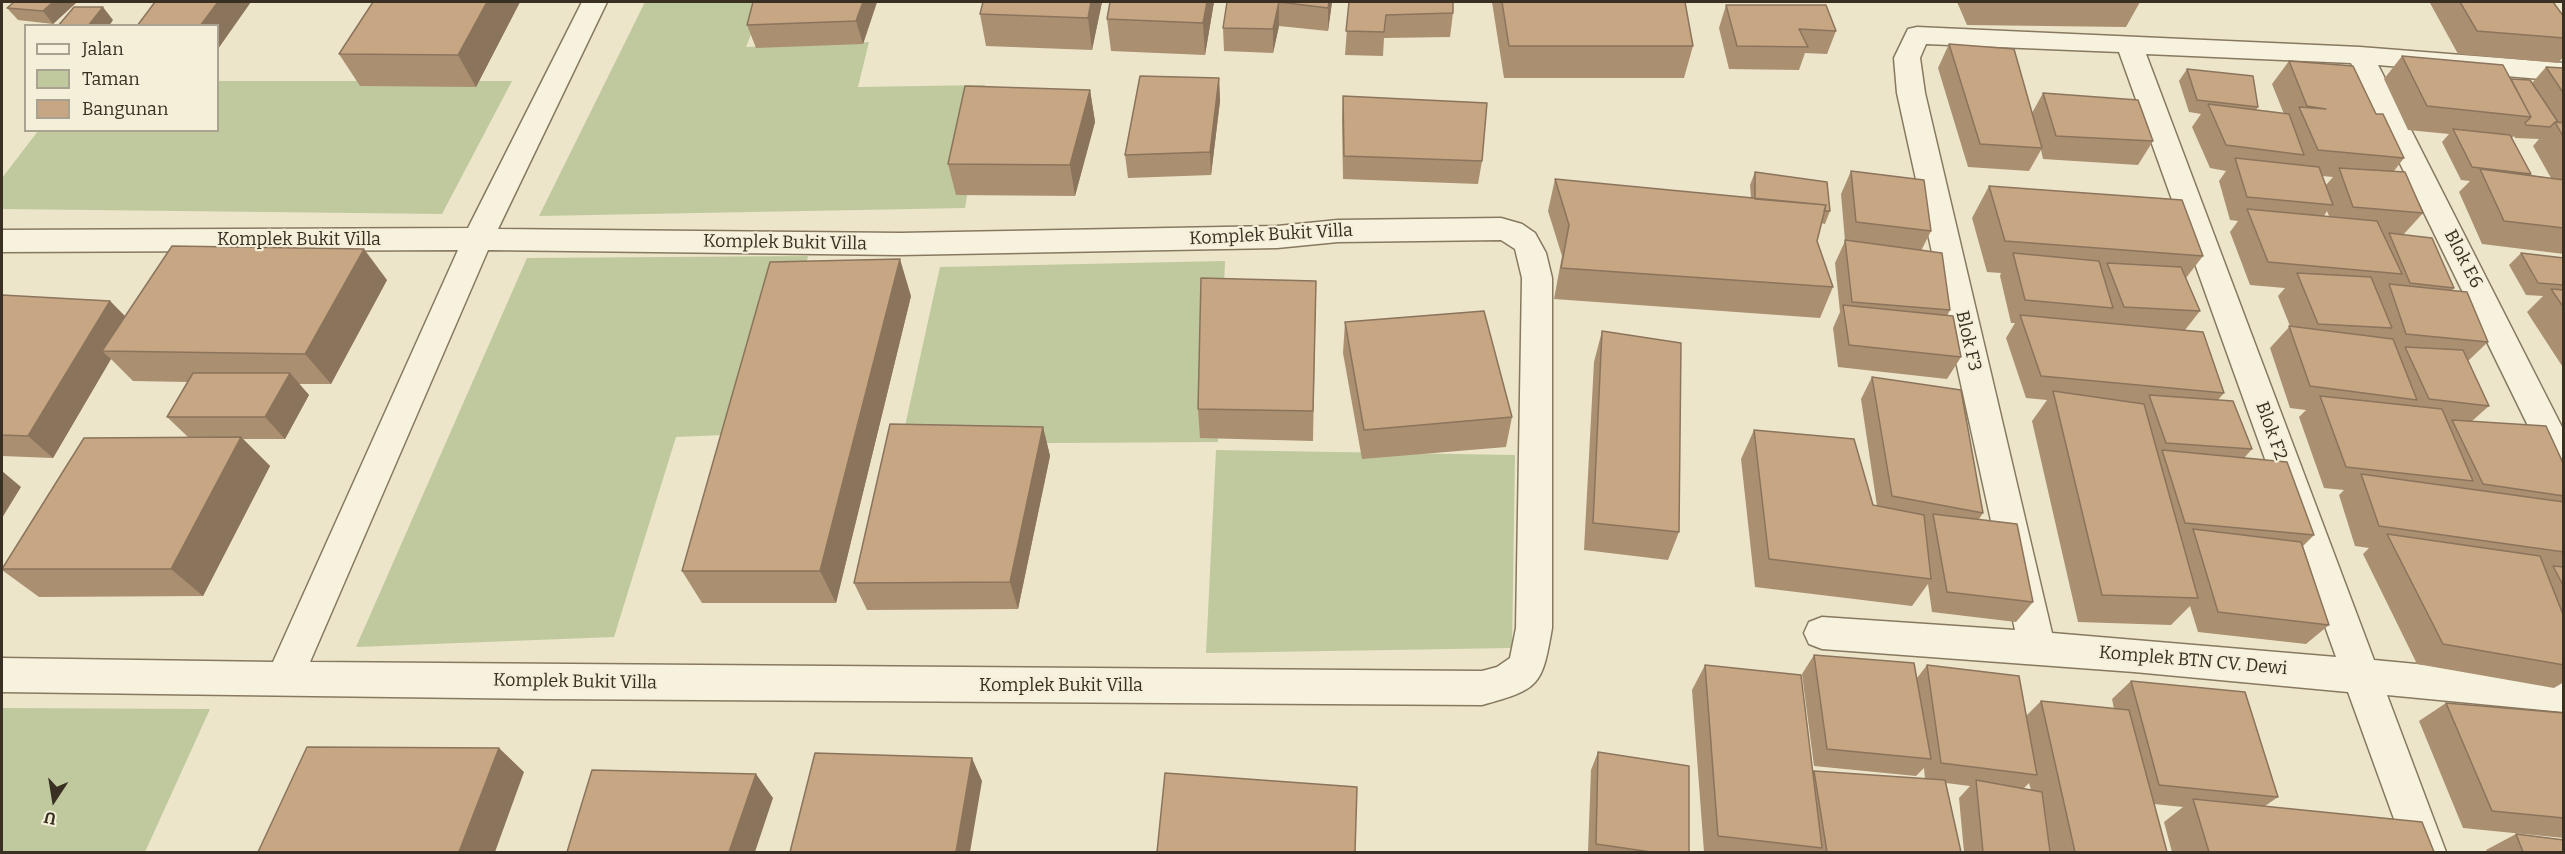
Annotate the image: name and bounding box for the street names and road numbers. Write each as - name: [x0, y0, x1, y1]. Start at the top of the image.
- street label: Komplek Bukit Villa: [1189, 220, 1353, 250]
- street label: Blok E6: [2439, 226, 2487, 292]
- street label: Komplek Bukit Villa: [217, 229, 381, 251]
- street label: Komplek Bukit Villa: [703, 231, 867, 255]
- street label: Blok F3: [1951, 309, 1985, 373]
- street label: Blok F2: [2250, 399, 2292, 463]
- street label: Komplek BTN CV. Dewi: [2098, 642, 2288, 680]
- street label: Komplek Bukit Villa: [493, 670, 657, 694]
- street label: Komplek Bukit Villa: [979, 675, 1143, 697]

